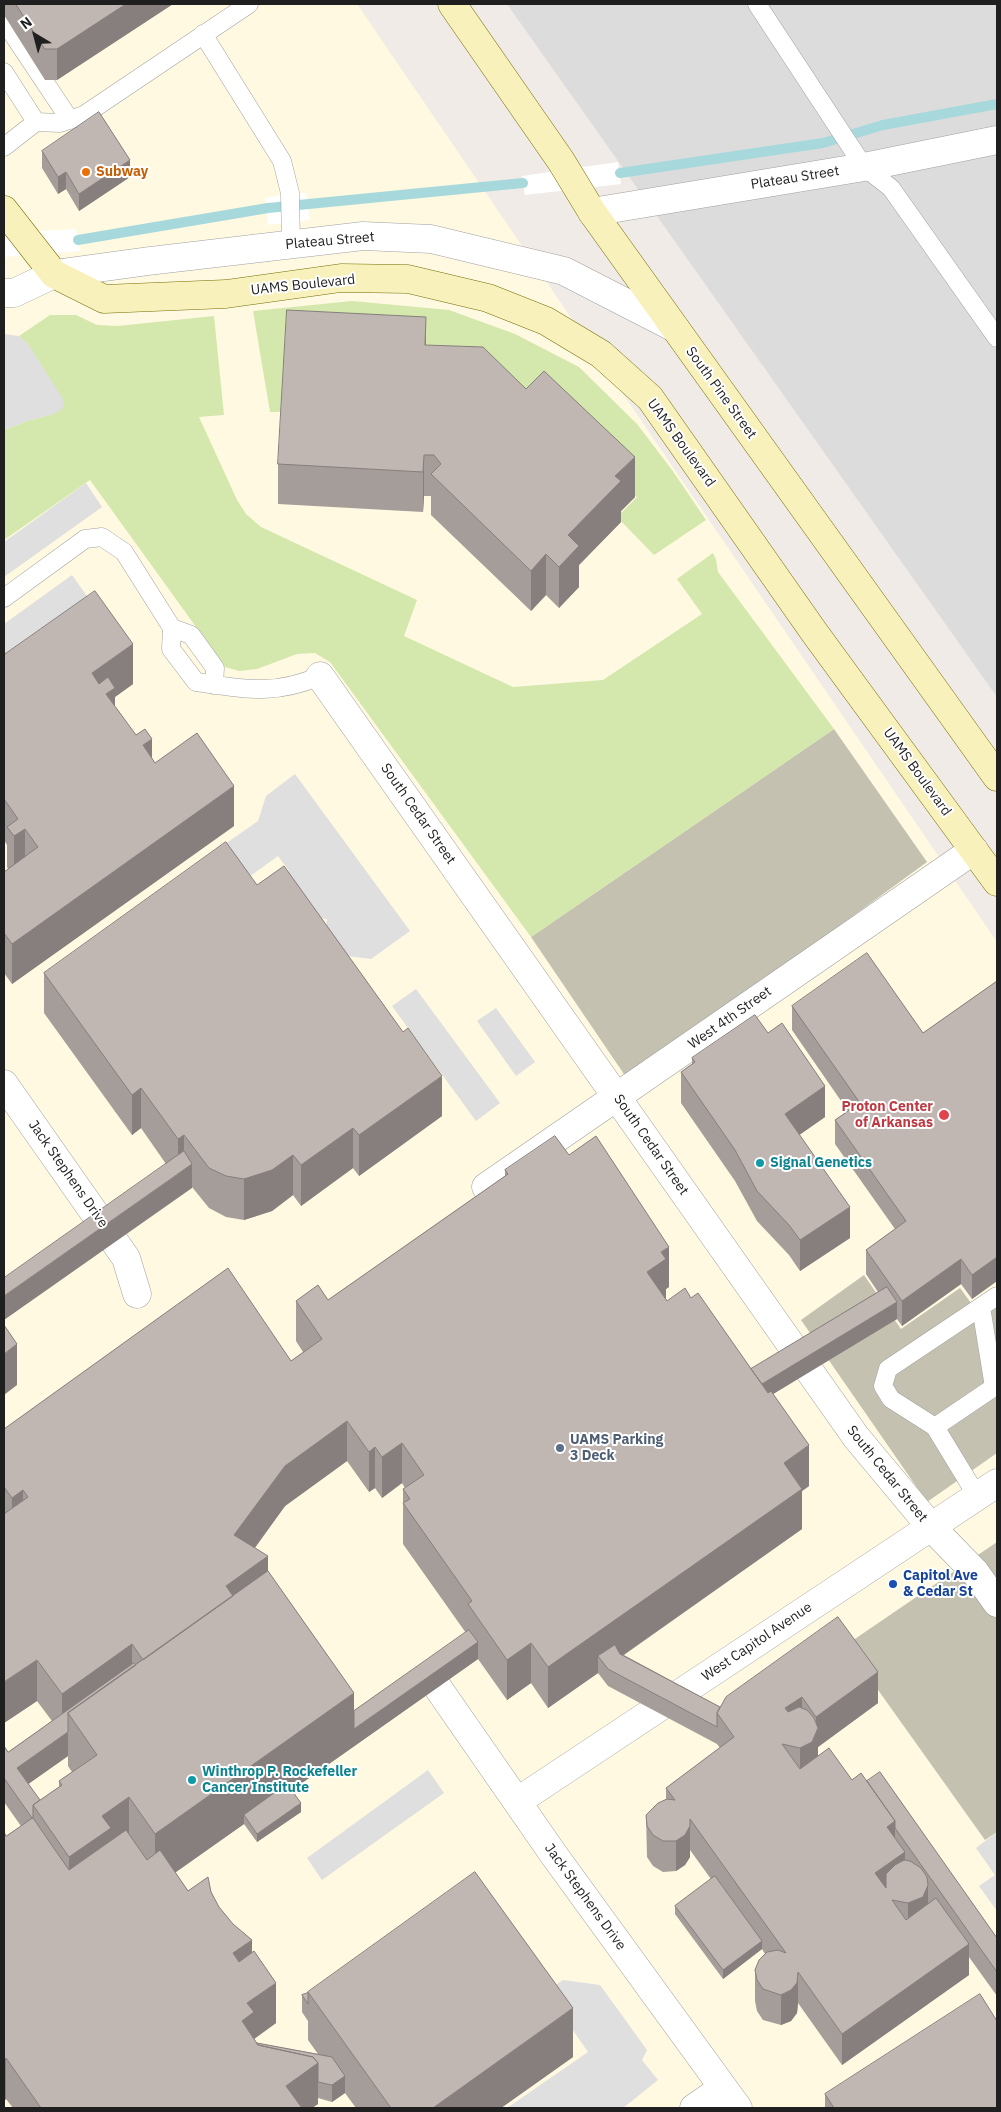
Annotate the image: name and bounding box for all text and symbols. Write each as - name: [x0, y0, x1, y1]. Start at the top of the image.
- north arrow: [10, 10, 60, 60]
- text: N: [17, 13, 35, 33]
- street label: Plateau Street: [750, 163, 840, 193]
- place label: Subway: [96, 164, 148, 180]
- marker: Subway: [80, 166, 92, 178]
- street label: Plateau Street: [285, 229, 375, 253]
- street label: UAMS Boulevard: [250, 271, 356, 299]
- street label: South Pine Street: [682, 344, 760, 442]
- street label: UAMS Boulevard: [643, 396, 719, 490]
- street label: UAMS Boulevard: [879, 725, 955, 819]
- street label: South Cedar Street: [377, 760, 459, 868]
- street label: West 4th Street: [685, 983, 775, 1053]
- street label: South Cedar Street: [610, 1091, 692, 1199]
- place label: Proton Center of Arkansas: [842, 1099, 933, 1132]
- marker: Proton Center of Arkansas: [937, 1108, 951, 1122]
- street label: Jack Stephens Drive: [25, 1117, 111, 1231]
- place label: Signal Genetics: [770, 1155, 872, 1171]
- marker: Signal Genetics: [754, 1157, 766, 1169]
- street label: South Cedar Street: [843, 1423, 931, 1525]
- place label: UAMS Parking 3 Deck: [570, 1432, 663, 1464]
- marker: UAMS Parking 3 Deck: [554, 1442, 566, 1454]
- place label: Capitol Ave & Cedar St: [903, 1568, 978, 1600]
- marker: Capitol Ave & Cedar St: [887, 1578, 899, 1590]
- street label: West Capitol Avenue: [699, 1599, 815, 1685]
- place label: Winthrop P. Rockefeller Cancer Institute: [202, 1764, 357, 1796]
- marker: Winthrop P. Rockefeller Cancer Institute: [186, 1774, 198, 1786]
- street label: Jack Stephens Drive: [541, 1841, 629, 1953]

